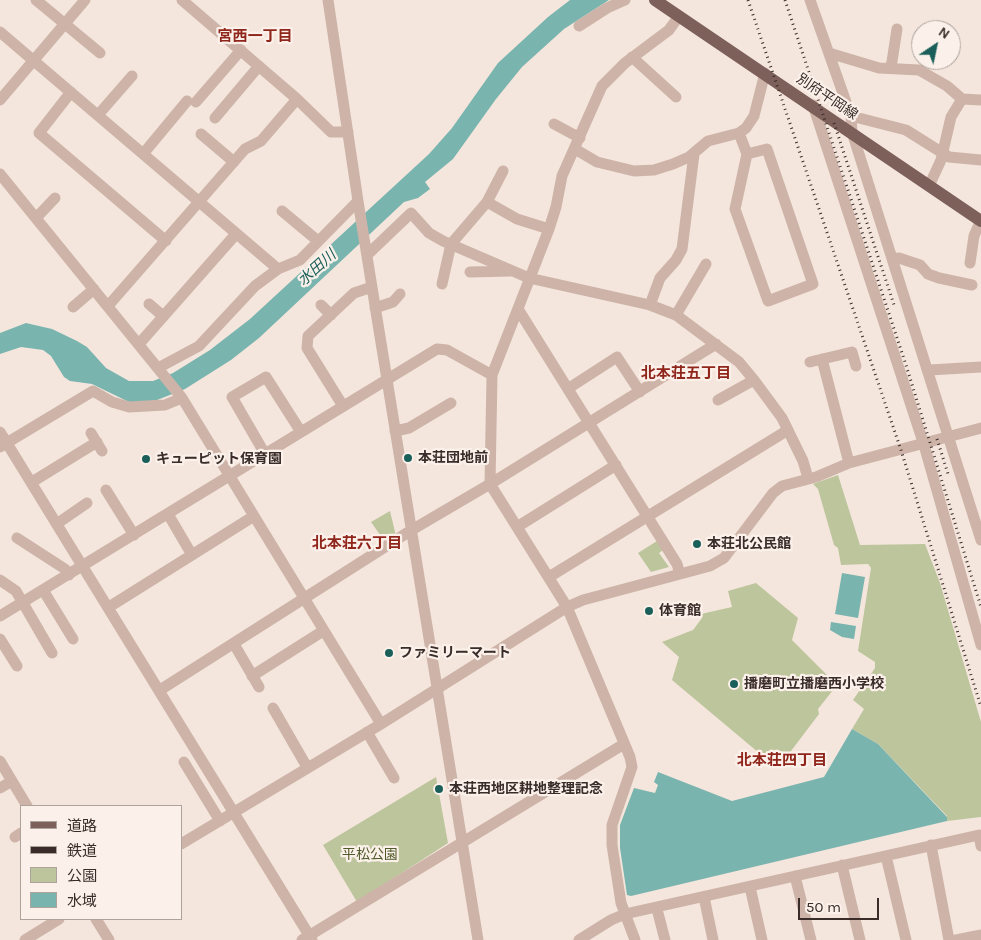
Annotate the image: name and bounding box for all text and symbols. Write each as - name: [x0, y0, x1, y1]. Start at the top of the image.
- north arrow: [911, 20, 961, 70]
- text: N: [935, 23, 953, 43]
- district label: 宮西一丁目: [218, 28, 292, 46]
- street label: 別府平岡線: [793, 70, 861, 124]
- water label: 水田川: [294, 246, 340, 290]
- district label: 北本荘五丁目: [641, 365, 731, 383]
- place label: 本荘団地前: [418, 450, 488, 466]
- place label: キューピット保育園: [156, 451, 282, 467]
- marker: 本荘団地前: [402, 452, 414, 464]
- marker: キューピット保育園: [140, 453, 152, 465]
- district label: 北本荘六丁目: [312, 535, 402, 553]
- place label: 本荘北公民館: [707, 536, 791, 552]
- marker: 本荘北公民館: [691, 538, 703, 550]
- place label: 体育館: [659, 603, 701, 619]
- marker: 体育館: [643, 605, 655, 617]
- place label: ファミリーマート: [399, 645, 511, 661]
- marker: ファミリーマート: [383, 647, 395, 659]
- place label: 播磨町立播磨西小学校: [744, 676, 884, 692]
- marker: 播磨町立播磨西小学校: [728, 678, 740, 690]
- district label: 北本荘四丁目: [737, 752, 827, 770]
- place label: 本荘西地区耕地整理記念: [449, 781, 603, 797]
- marker: 本荘西地区耕地整理記念: [433, 783, 445, 795]
- legend: [20, 805, 182, 920]
- text: 道路: [67, 817, 97, 835]
- text: 鉄道: [67, 842, 97, 860]
- park label: 平松公園: [342, 847, 398, 863]
- text: 公園: [67, 867, 97, 885]
- scale bar: [801, 888, 882, 920]
- text: 水域: [67, 892, 97, 910]
- text: 50 m: [806, 898, 841, 916]

